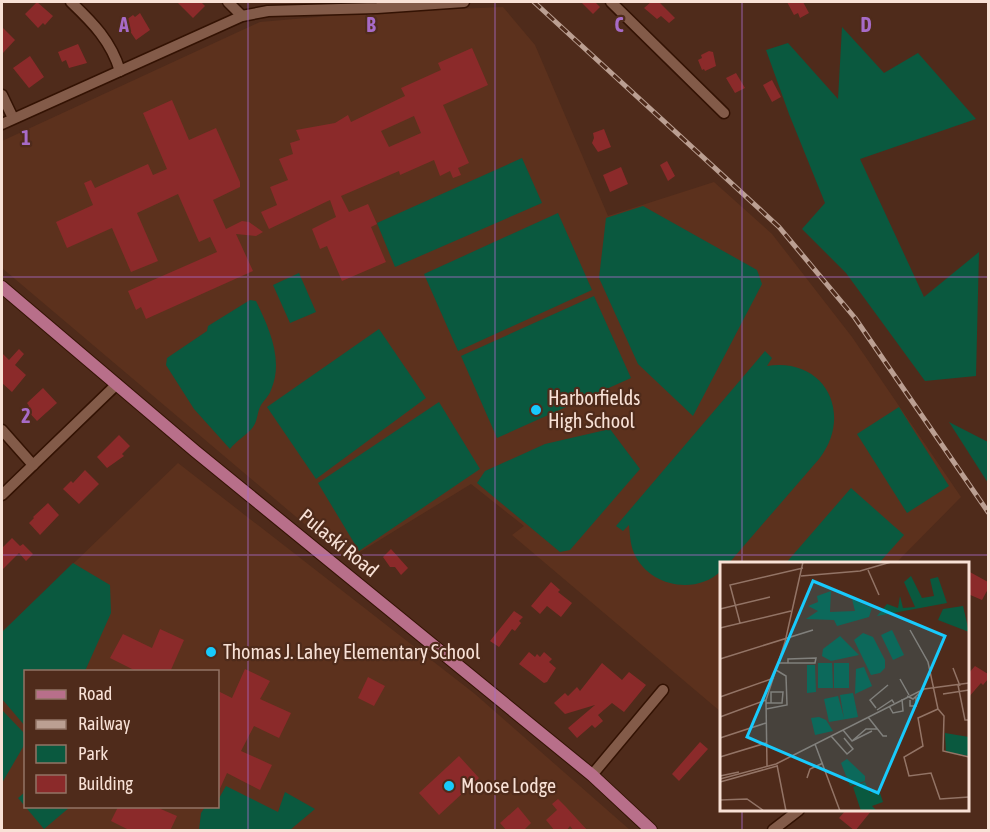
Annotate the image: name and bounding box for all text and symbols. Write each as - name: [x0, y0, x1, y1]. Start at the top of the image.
- text: A: [118, 13, 129, 36]
- text: B: [366, 13, 376, 36]
- text: C: [615, 13, 624, 36]
- text: D: [860, 13, 872, 36]
- text: 1: [21, 126, 31, 149]
- place label: Harborfields High School: [548, 386, 640, 432]
- marker: Harborfields High School: [529, 403, 543, 417]
- text: 2: [21, 404, 31, 427]
- street label: Pulaski Road: [295, 504, 383, 581]
- inset map: [720, 562, 969, 811]
- place label: Thomas J. Lahey Elementary School: [223, 640, 481, 663]
- marker: Thomas J. Lahey Elementary School: [204, 645, 218, 659]
- legend: [24, 670, 219, 808]
- text: Road: [78, 683, 112, 704]
- text: Railway: [78, 713, 130, 734]
- text: Park: [78, 743, 108, 764]
- text: Building: [78, 773, 133, 794]
- place label: Moose Lodge: [461, 774, 556, 797]
- marker: Moose Lodge: [442, 779, 456, 793]

